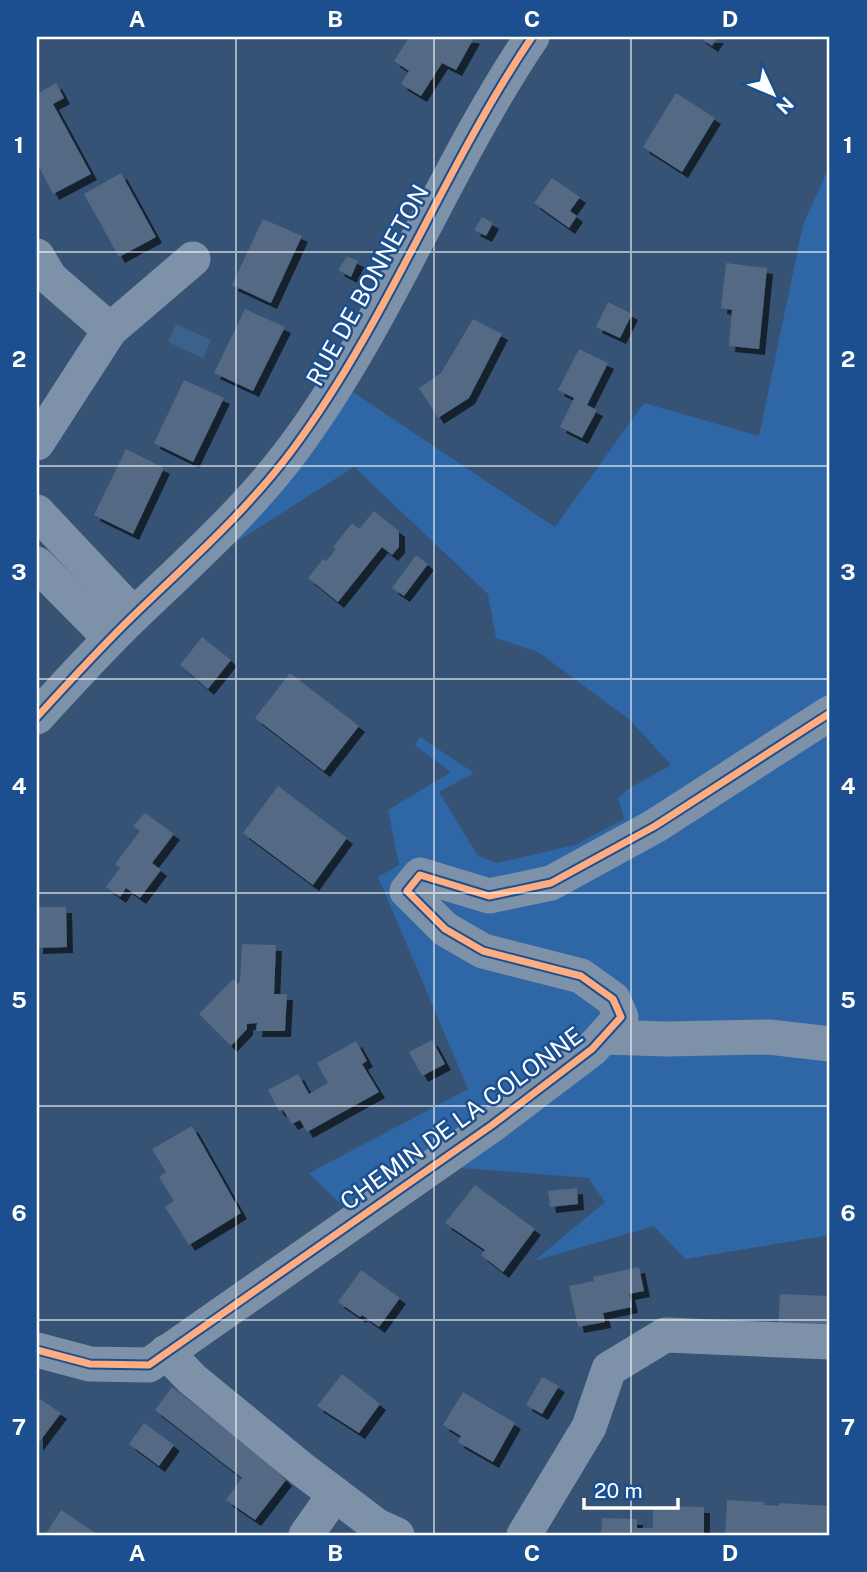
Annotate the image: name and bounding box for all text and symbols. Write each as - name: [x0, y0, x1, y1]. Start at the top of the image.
- text: A: [129, 5, 146, 32]
- text: B: [327, 5, 343, 32]
- text: C: [524, 5, 540, 32]
- text: D: [722, 5, 738, 32]
- north arrow: [738, 60, 808, 130]
- text: N: [772, 93, 798, 119]
- text: 1: [14, 131, 24, 158]
- text: 1: [843, 131, 853, 158]
- street label: RUE DE BONNETON: [300, 180, 434, 390]
- text: 2: [12, 345, 26, 372]
- text: 2: [841, 345, 855, 372]
- text: 3: [11, 558, 27, 585]
- text: 3: [840, 558, 856, 585]
- text: 4: [11, 772, 27, 799]
- text: 4: [840, 772, 856, 799]
- text: 5: [11, 986, 27, 1013]
- text: 5: [840, 986, 856, 1013]
- street label: CHEMIN DE LA COLONNE: [334, 1021, 588, 1215]
- text: 6: [11, 1199, 27, 1226]
- text: 6: [840, 1199, 856, 1226]
- text: 7: [12, 1413, 26, 1440]
- text: 7: [841, 1413, 855, 1440]
- scale bar: [584, 1467, 678, 1511]
- text: 20 m: [594, 1478, 643, 1503]
- text: A: [129, 1539, 146, 1566]
- text: B: [327, 1539, 343, 1566]
- text: C: [524, 1539, 540, 1566]
- text: D: [722, 1539, 738, 1566]

